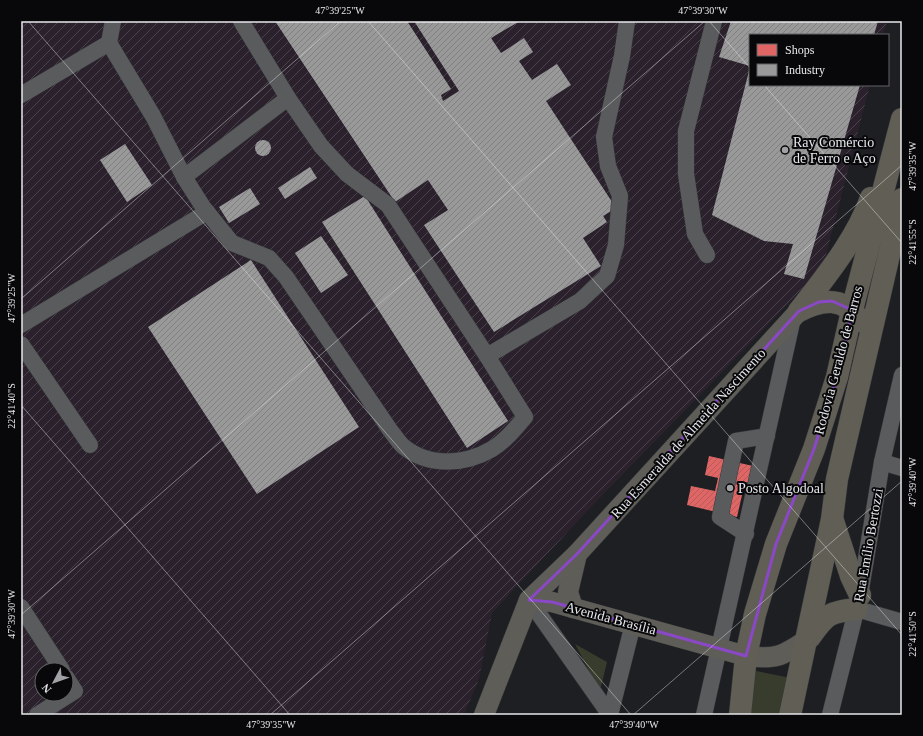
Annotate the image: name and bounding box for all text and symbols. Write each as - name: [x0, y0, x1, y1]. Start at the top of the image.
- text: 47°39'25"W: [315, 5, 365, 16]
- text: 47°39'30"W: [678, 5, 728, 16]
- legend: [749, 34, 889, 86]
- text: Shops: [785, 43, 815, 57]
- text: Industry: [785, 63, 825, 77]
- place label: Ray Comércio de Ferro e Aço: [793, 135, 876, 166]
- text: 47°39'35"W: [907, 141, 918, 191]
- marker: Ray Comércio de Ferro e Aço: [780, 145, 790, 155]
- text: 22°41'55"S: [907, 219, 918, 265]
- text: 47°39'25"W: [6, 273, 17, 323]
- street label: Rodovia Geraldo de Barros: [811, 284, 866, 436]
- street label: Rua Esmeralda de Almeida Nascimento: [608, 345, 769, 521]
- text: 22°41'40"S: [6, 383, 17, 429]
- text: 47°39'40"W: [907, 457, 918, 507]
- place label: Posto Algodoal: [738, 481, 824, 496]
- marker: Posto Algodoal: [725, 483, 735, 493]
- street label: Rua Emílio Bertozzi: [851, 487, 886, 603]
- text: 47°39'30"W: [6, 589, 17, 639]
- street label: Avenida Brasília: [564, 599, 659, 638]
- text: 22°41'50"S: [907, 611, 918, 657]
- north arrow: [34, 662, 74, 702]
- text: N: [39, 682, 54, 695]
- text: 47°39'35"W: [246, 719, 296, 730]
- text: 47°39'40"W: [609, 719, 659, 730]

